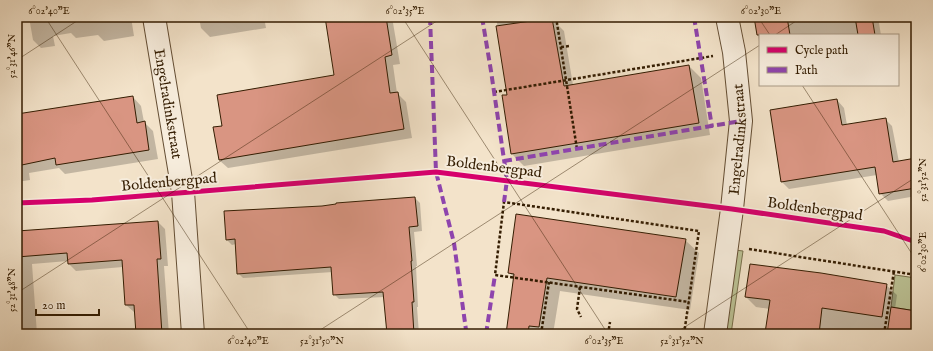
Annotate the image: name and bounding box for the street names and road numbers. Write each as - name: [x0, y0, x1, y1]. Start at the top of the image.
- street label: Engelradinkstraat: [150, 47, 187, 160]
- street label: Engelradinkstraat: [724, 83, 751, 196]
- street label: Boldenbergpad: [445, 152, 544, 182]
- street label: Boldenbergpad: [120, 168, 219, 196]
- street label: Boldenbergpad: [766, 193, 865, 225]

